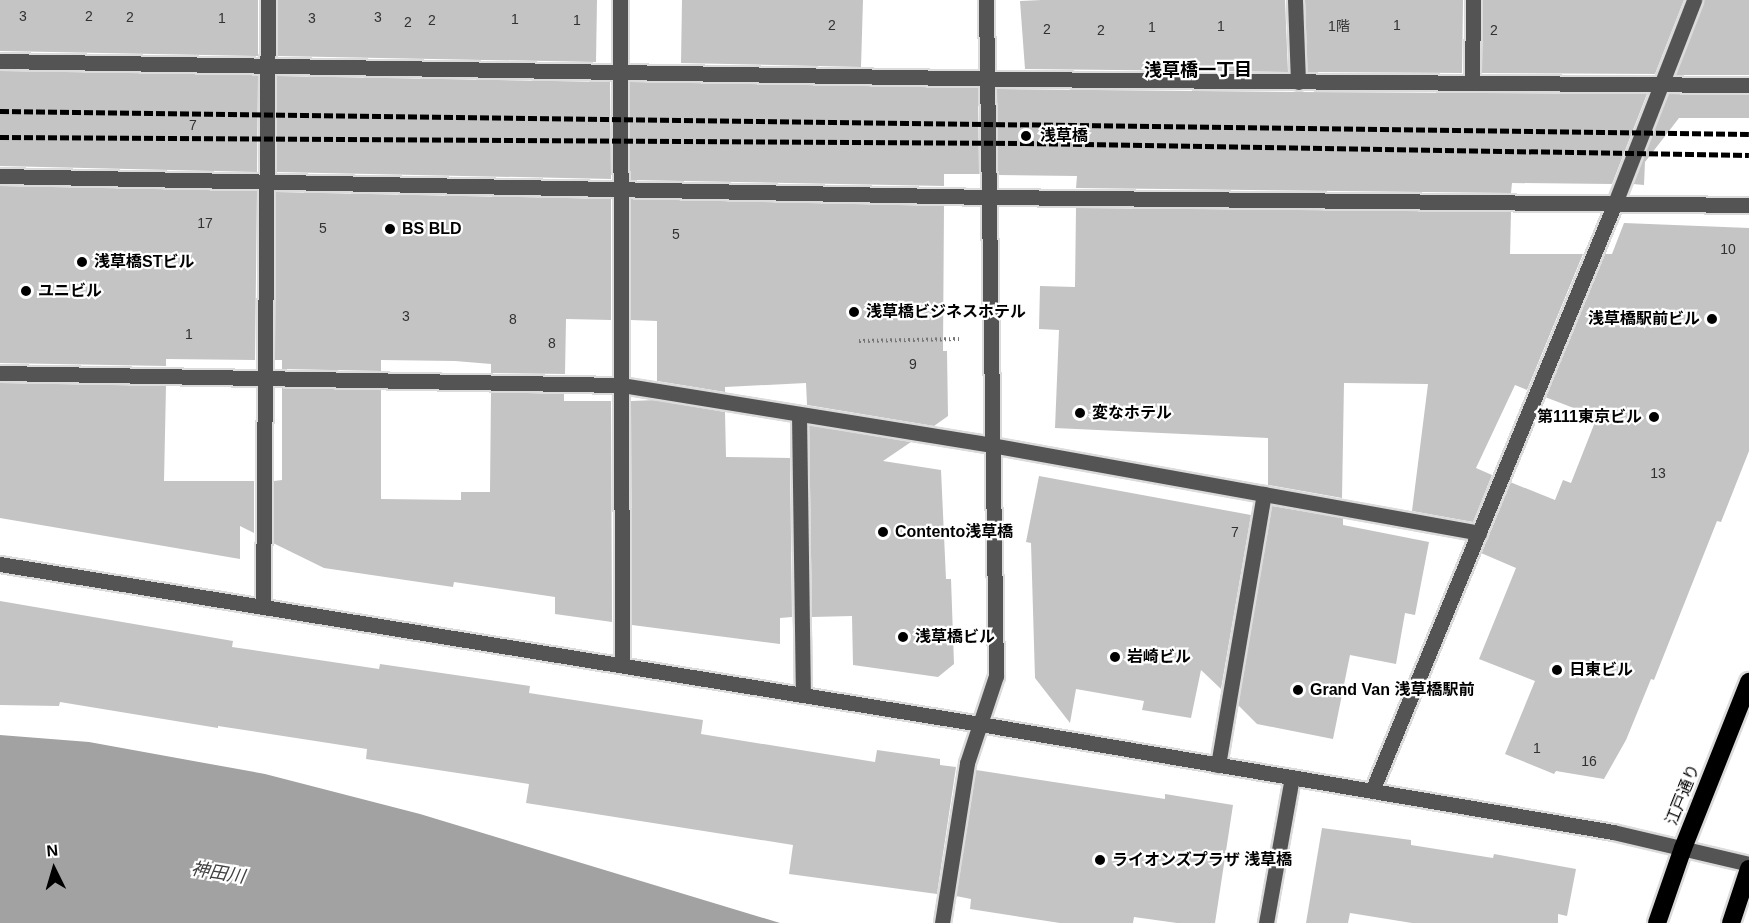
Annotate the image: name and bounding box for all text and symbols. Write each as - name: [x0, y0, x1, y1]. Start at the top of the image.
- house number: 3: [19, 8, 27, 24]
- house number: 2: [85, 8, 93, 24]
- house number: 2: [126, 9, 134, 25]
- house number: 3: [374, 9, 382, 25]
- house number: 1: [218, 10, 226, 26]
- house number: 3: [308, 10, 316, 26]
- house number: 1: [511, 11, 519, 27]
- house number: 2: [428, 12, 436, 28]
- house number: 1: [573, 12, 581, 28]
- house number: 2: [404, 14, 412, 30]
- house number: 2: [828, 17, 836, 33]
- house number: 1: [1393, 17, 1401, 33]
- house number: 1: [1217, 18, 1225, 34]
- house number: 1階: [1328, 18, 1350, 34]
- house number: 1: [1148, 19, 1156, 35]
- house number: 2: [1043, 21, 1051, 37]
- house number: 2: [1097, 22, 1105, 38]
- house number: 2: [1490, 22, 1498, 38]
- district label: 浅草橋一丁目: [1144, 59, 1252, 81]
- house number: 7: [189, 117, 197, 133]
- place label: 浅草橋: [1040, 126, 1088, 146]
- marker: 浅草橋: [1017, 127, 1035, 145]
- house number: 17: [197, 215, 213, 231]
- place label: BS BLD: [402, 219, 462, 239]
- house number: 5: [319, 220, 327, 236]
- marker: BS BLD: [383, 222, 397, 236]
- house number: 5: [672, 226, 680, 242]
- house number: 10: [1720, 241, 1736, 257]
- place label: 浅草橋STビル: [94, 252, 194, 272]
- marker: 浅草橋STビル: [75, 255, 89, 269]
- place label: ユニビル: [38, 281, 102, 301]
- marker: ユニビル: [19, 284, 33, 298]
- place label: 浅草橋ビジネスホテル: [866, 302, 1026, 322]
- marker: 浅草橋ビジネスホテル: [847, 305, 861, 319]
- house number: 3: [402, 308, 410, 324]
- place label: 浅草橋駅前ビル: [1588, 309, 1700, 329]
- house number: 8: [509, 311, 517, 327]
- marker: 浅草橋駅前ビル: [1705, 312, 1719, 326]
- house number: 1: [185, 326, 193, 342]
- house number: 8: [548, 335, 556, 351]
- house number: 9: [909, 356, 917, 372]
- place label: 変なホテル: [1092, 403, 1172, 423]
- marker: 変なホテル: [1073, 406, 1087, 420]
- place label: 第111東京ビル: [1537, 407, 1642, 427]
- marker: 第111東京ビル: [1647, 410, 1661, 424]
- house number: 13: [1650, 465, 1666, 481]
- place label: Contento浅草橋: [895, 522, 1013, 542]
- house number: 7: [1231, 524, 1239, 540]
- marker: Contento浅草橋: [876, 525, 890, 539]
- place label: 浅草橋ビル: [915, 627, 995, 647]
- marker: 浅草橋ビル: [896, 630, 910, 644]
- place label: 岩崎ビル: [1127, 647, 1191, 667]
- marker: 岩崎ビル: [1108, 650, 1122, 664]
- place label: 日東ビル: [1569, 660, 1633, 680]
- marker: 日東ビル: [1550, 663, 1564, 677]
- place label: Grand Van 浅草橋駅前: [1310, 680, 1474, 700]
- marker: Grand Van 浅草橋駅前: [1291, 683, 1305, 697]
- house number: 1: [1533, 740, 1541, 756]
- house number: 16: [1581, 753, 1597, 769]
- street label: 江戸通り: [1662, 762, 1704, 828]
- north arrow: [24, 839, 84, 899]
- text: N: [46, 842, 59, 860]
- place label: ライオンズプラザ 浅草橋: [1112, 850, 1292, 870]
- marker: ライオンズプラザ 浅草橋: [1093, 853, 1107, 867]
- water label: 神田川: [190, 858, 246, 888]

